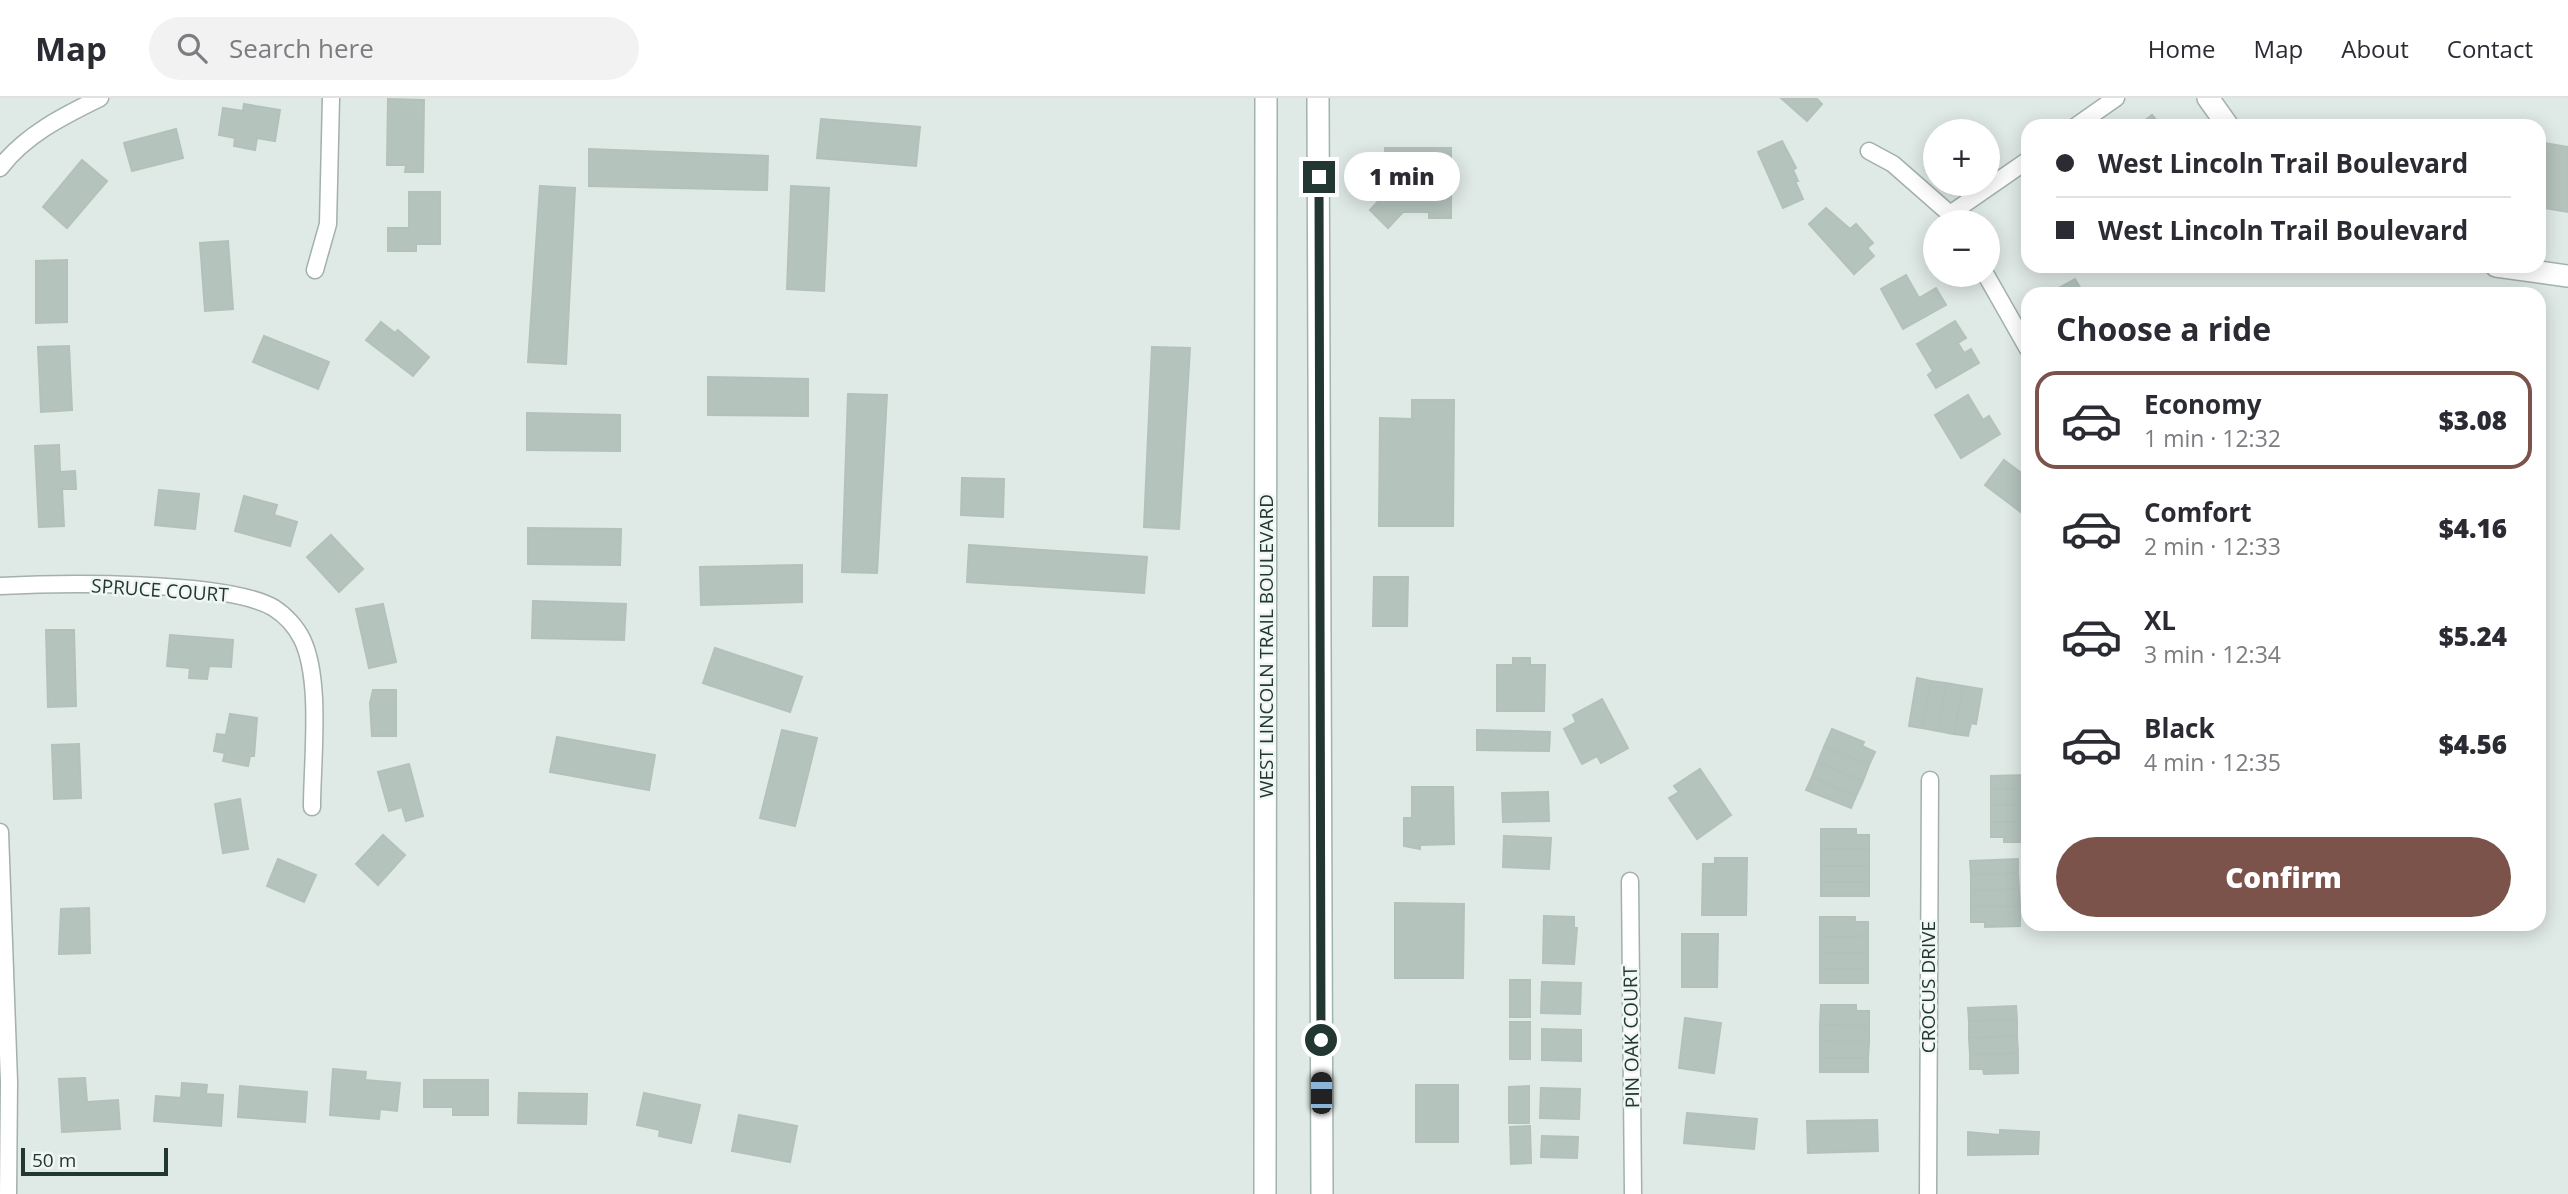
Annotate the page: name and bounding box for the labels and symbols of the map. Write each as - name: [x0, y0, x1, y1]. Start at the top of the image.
- callout: 1 min: [1344, 153, 1459, 202]
- route end: [1303, 161, 1335, 193]
- street label: WEST LINCOLN TRAIL BOULEVARD: [1253, 494, 1279, 798]
- street label: SPRUCE COURT: [90, 572, 230, 608]
- street label: CROCUS DRIVE: [1915, 921, 1941, 1053]
- street label: PIN OAK COURT: [1617, 965, 1645, 1108]
- route start: [1305, 1024, 1337, 1056]
- car: [1311, 1072, 1332, 1114]
- scale bar: [21, 1145, 168, 1177]

